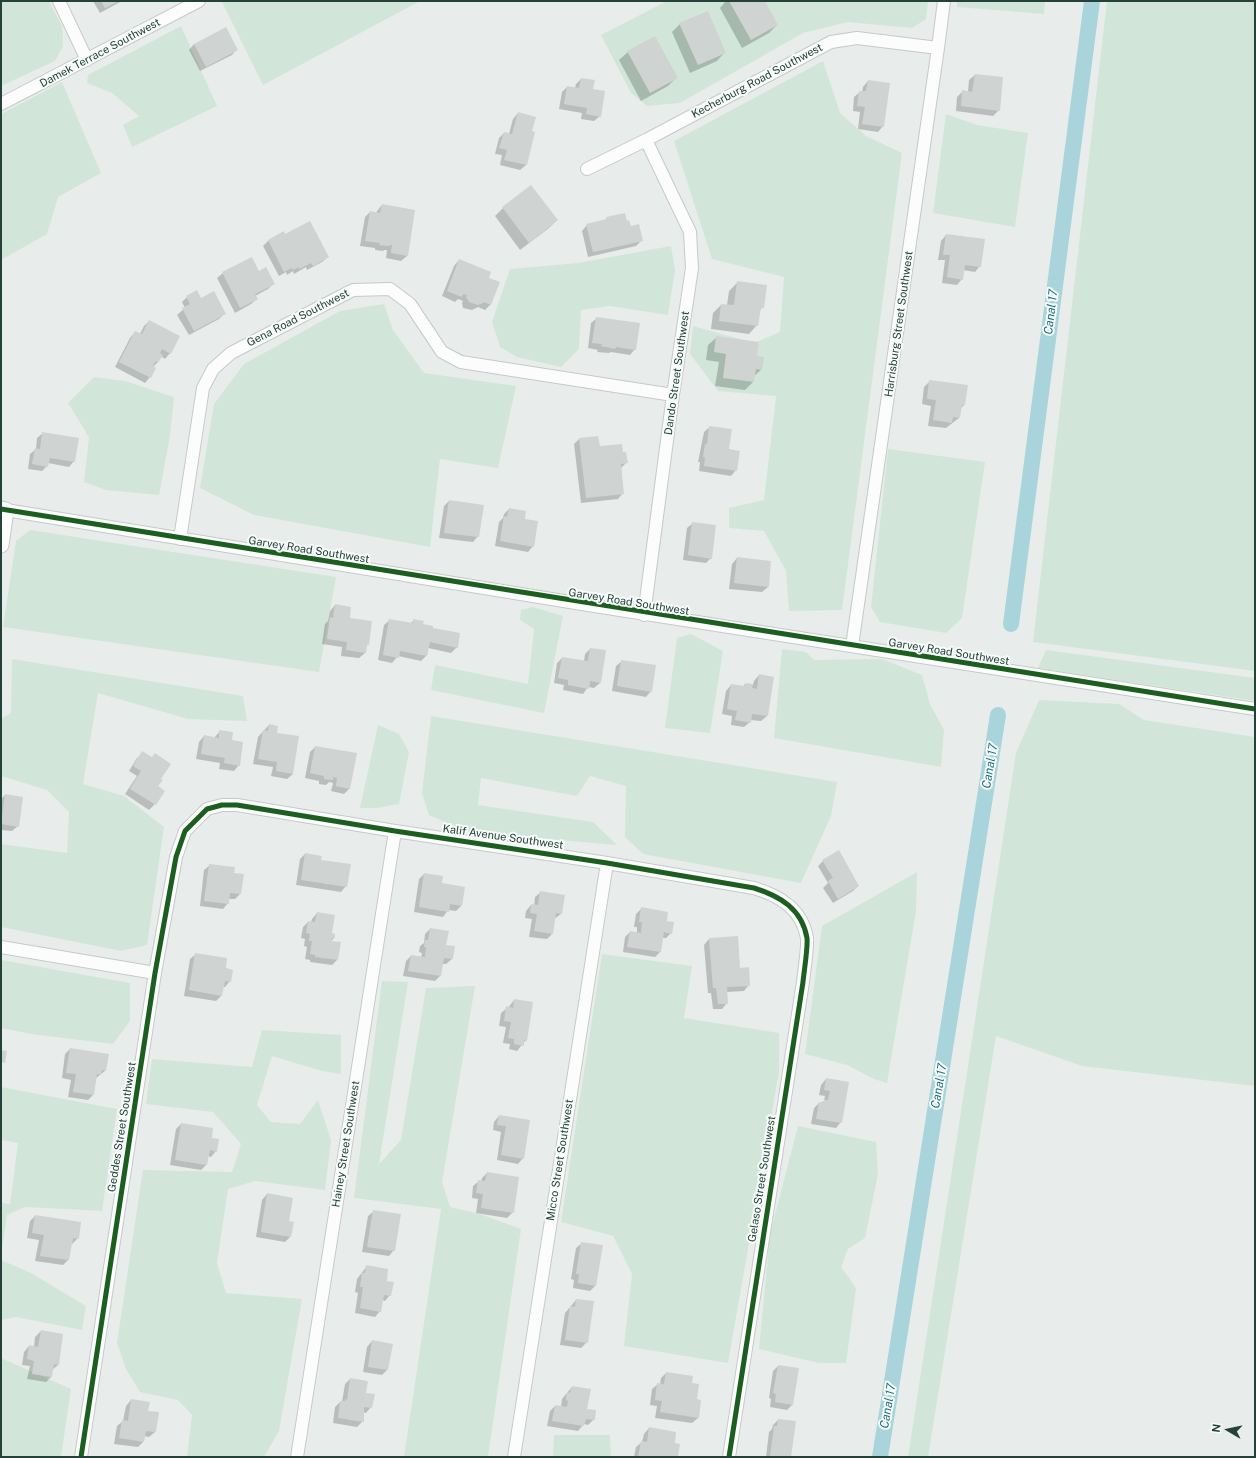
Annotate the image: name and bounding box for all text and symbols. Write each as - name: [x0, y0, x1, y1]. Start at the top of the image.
- street label: Damek Terrace Southwest: [38, 16, 162, 90]
- street label: Kecherburg Road Southwest: [689, 41, 825, 121]
- street label: Harrisburg Street Southwest: [882, 250, 916, 398]
- street label: Gena Road Southwest: [245, 286, 351, 350]
- water label: Canal 17: [1041, 289, 1061, 335]
- street label: Dando Street Southwest: [662, 310, 692, 436]
- street label: Garvey Road Southwest: [248, 534, 370, 566]
- street label: Garvey Road Southwest: [568, 586, 690, 618]
- street label: Garvey Road Southwest: [888, 636, 1010, 668]
- water label: Canal 17: [979, 742, 1001, 790]
- street label: Kalif Avenue Southwest: [442, 822, 564, 852]
- street label: Geddes Street Southwest: [105, 1061, 139, 1193]
- water label: Canal 17: [928, 1062, 950, 1110]
- street label: Hainey Street Southwest: [329, 1080, 363, 1208]
- street label: Micco Street Southwest: [544, 1098, 576, 1222]
- street label: Gelaso Street Southwest: [745, 1115, 779, 1243]
- water label: Canal 17: [877, 1382, 899, 1430]
- north arrow: [1208, 1410, 1248, 1450]
- text: N: [1210, 1423, 1223, 1433]

